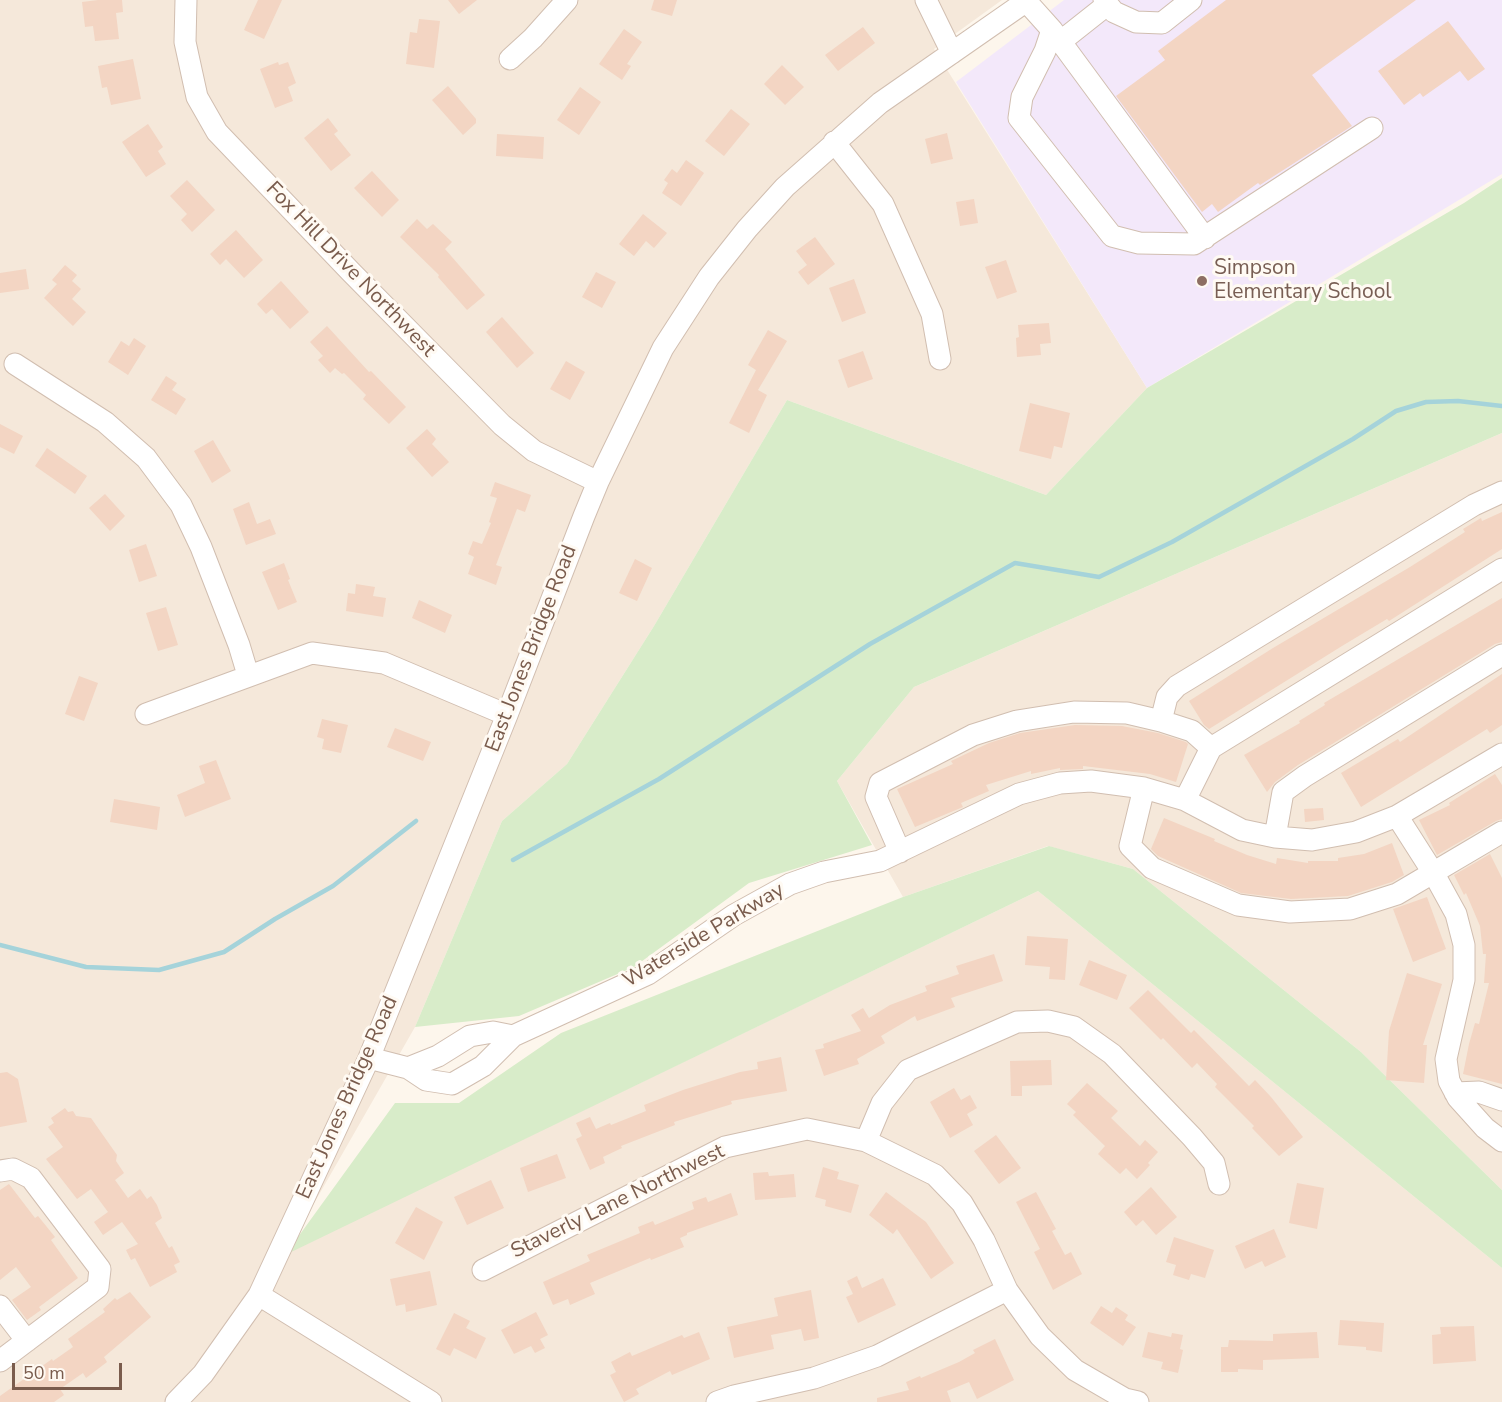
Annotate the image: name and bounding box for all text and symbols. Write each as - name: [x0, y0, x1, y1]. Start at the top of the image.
- street label: Fox Hill Drive Northwest: [260, 177, 440, 363]
- place label: Simpson Elementary School: [1214, 256, 1392, 306]
- marker: Simpson Elementary School: [1195, 274, 1209, 288]
- street label: East Jones Bridge Road: [481, 542, 583, 756]
- street label: Waterside Parkway: [619, 878, 789, 994]
- street label: East Jones Bridge Road: [292, 993, 404, 1203]
- street label: Staverly Lane Northwest: [507, 1139, 729, 1265]
- scale bar: [15, 1351, 124, 1389]
- text: 50 m: [23, 1361, 65, 1385]

